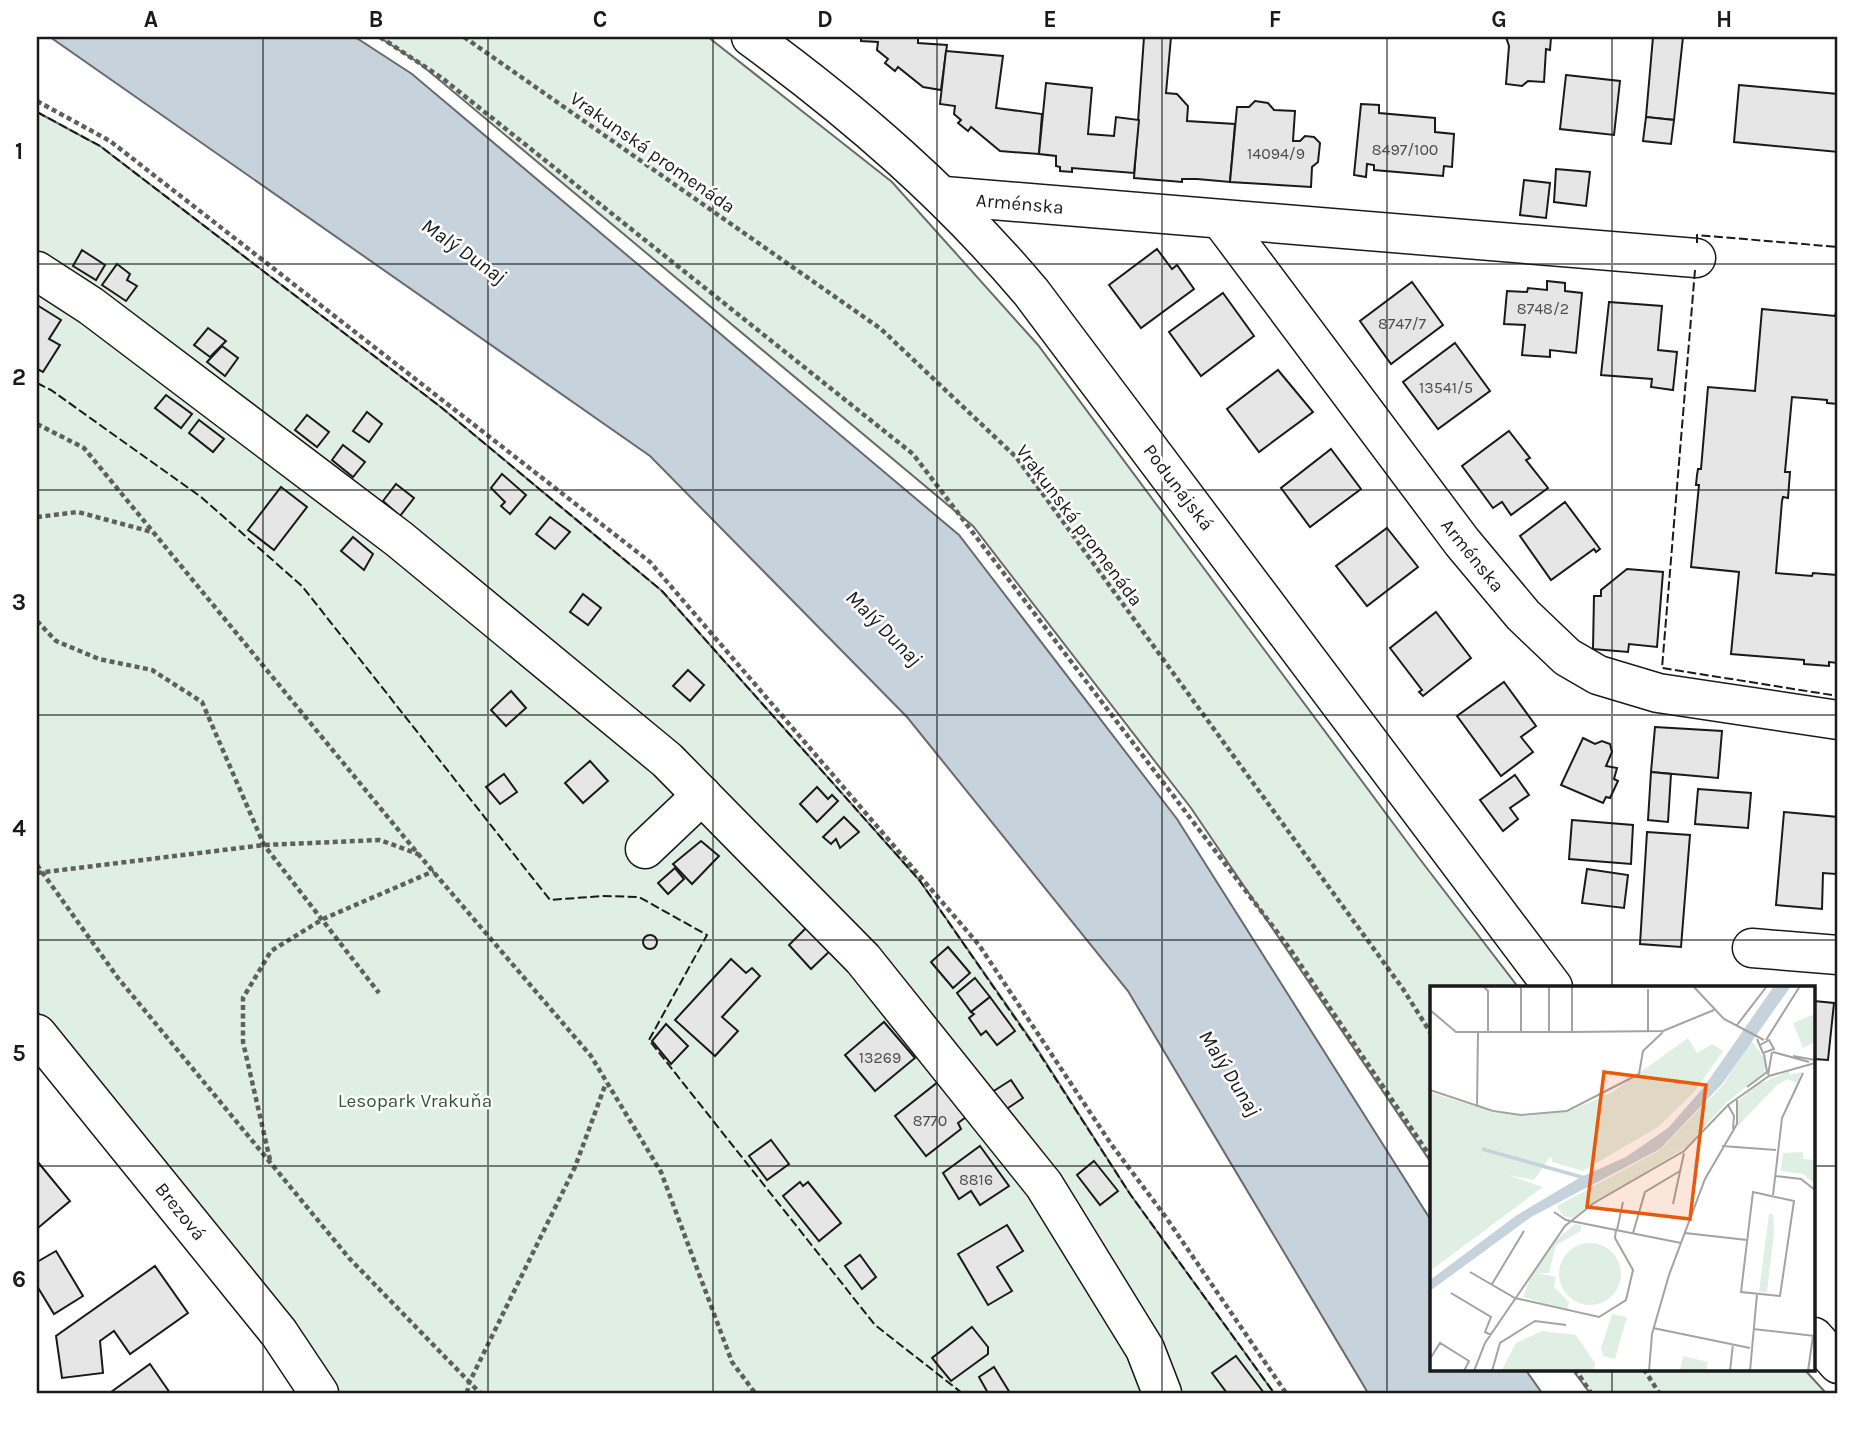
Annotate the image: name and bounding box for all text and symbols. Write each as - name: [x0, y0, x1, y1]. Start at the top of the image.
- text: A: [144, 6, 158, 33]
- text: B: [369, 6, 383, 33]
- text: C: [593, 6, 607, 33]
- text: D: [817, 6, 833, 33]
- text: E: [1043, 6, 1057, 33]
- text: F: [1269, 6, 1281, 33]
- text: G: [1491, 6, 1507, 33]
- text: H: [1716, 6, 1732, 33]
- street label: Vrakunská promenáda: [566, 87, 739, 218]
- text: 1: [15, 138, 23, 165]
- house number: 8497/100: [1372, 140, 1438, 159]
- house number: 14094/9: [1247, 144, 1305, 163]
- street label: Arménska: [975, 189, 1065, 219]
- water label: Malý Dunaj: [417, 213, 511, 289]
- house number: 8748/2: [1517, 299, 1569, 318]
- house number: 8747/7: [1378, 314, 1427, 333]
- text: 2: [12, 364, 26, 391]
- house number: 13541/5: [1419, 378, 1473, 397]
- street label: Vrakunská promenáda: [1011, 440, 1147, 611]
- street label: Podunajská: [1139, 440, 1218, 535]
- street label: Arménska: [1436, 515, 1508, 597]
- water label: Malý Dunaj: [841, 585, 927, 671]
- text: 3: [12, 589, 26, 616]
- text: 4: [12, 815, 26, 842]
- inset map: [1430, 986, 1815, 1370]
- water label: Malý Dunaj: [1194, 1025, 1266, 1121]
- text: 5: [12, 1040, 26, 1067]
- house number: 13269: [859, 1048, 901, 1067]
- park label: Lesopark Vrakuňa: [338, 1090, 492, 1112]
- house number: 8770: [913, 1111, 947, 1130]
- house number: 8816: [959, 1170, 993, 1189]
- street label: Brezová: [150, 1178, 210, 1245]
- text: 6: [12, 1266, 26, 1293]

